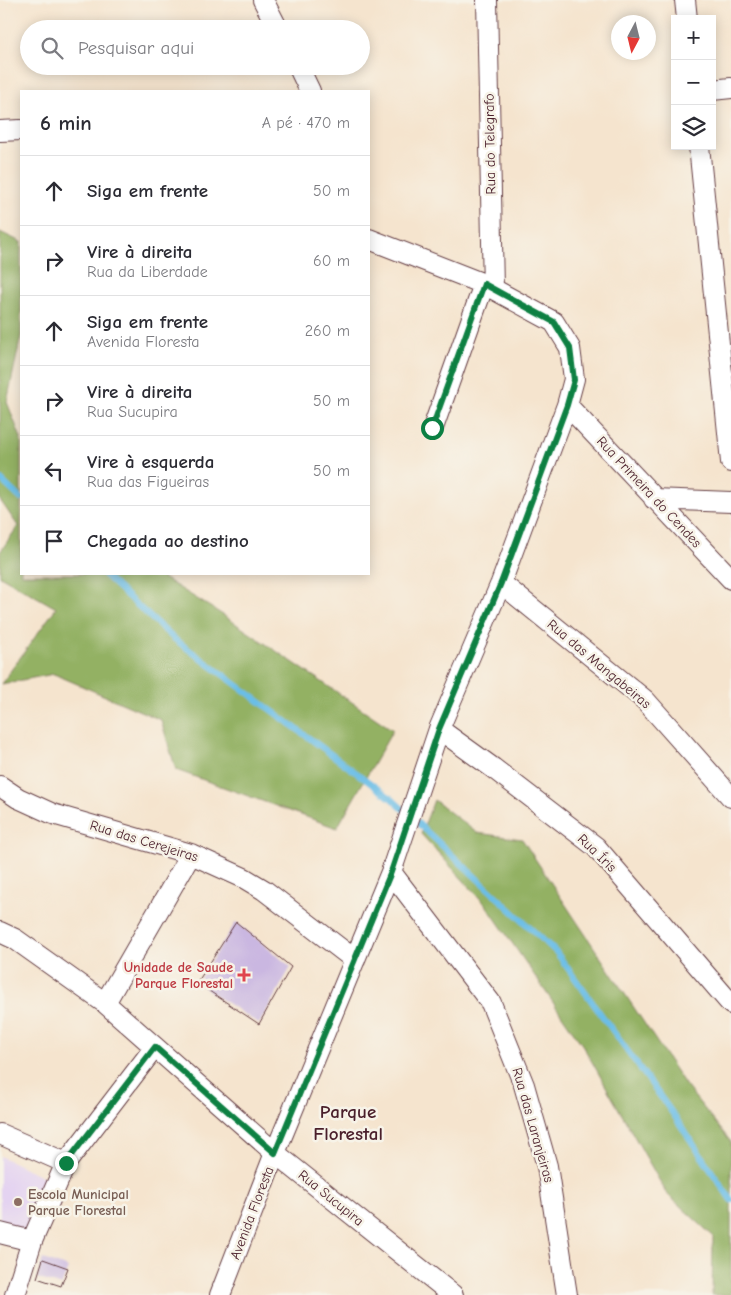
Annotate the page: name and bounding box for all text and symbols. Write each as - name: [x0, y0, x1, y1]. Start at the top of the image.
- north arrow: [611, 15, 656, 60]
- map controls: [671, 15, 716, 150]
- button: +: [671, 15, 716, 60]
- search box: [20, 20, 370, 75]
- icon: search: [38, 34, 66, 62]
- text: Pesquisar aqui: [78, 37, 194, 59]
- button: −: [671, 60, 716, 105]
- street label: Rua do Telegrafo: [481, 93, 499, 195]
- button: layers: [671, 105, 716, 150]
- text: 6 min: [40, 111, 92, 135]
- text: A pé · 470 m: [262, 114, 350, 132]
- icon: ahead: [40, 177, 68, 205]
- text: Siga em frente: [87, 180, 208, 202]
- text: 50 m: [313, 182, 350, 200]
- text: Vire à direita: [87, 241, 192, 263]
- icon: right: [40, 247, 68, 275]
- text: 60 m: [313, 252, 350, 270]
- text: Rua da Liberdade: [87, 263, 208, 281]
- text: Siga em frente: [87, 311, 208, 333]
- icon: ahead: [40, 317, 68, 345]
- text: 260 m: [305, 322, 350, 340]
- text: Avenida Floresta: [87, 333, 200, 351]
- text: Vire à direita: [87, 381, 192, 403]
- icon: right: [40, 387, 68, 415]
- text: 50 m: [313, 392, 350, 410]
- text: Rua Sucupira: [87, 403, 178, 421]
- route start: [421, 417, 444, 440]
- street label: Rua Primeira do Cendes: [593, 433, 705, 551]
- text: Vire à esquerda: [87, 451, 214, 473]
- icon: left: [40, 457, 68, 485]
- text: 50 m: [313, 462, 350, 480]
- text: Rua das Figueiras: [87, 473, 209, 491]
- icon: arrive: [40, 527, 68, 555]
- text: Chegada ao destino: [87, 530, 249, 552]
- street label: Rua das Mangabeiras: [544, 616, 654, 712]
- street label: Rua das Cerejeiras: [88, 816, 200, 866]
- street label: Rua Íris: [574, 830, 620, 876]
- place label: Unidade de Saude Parque Florestal: [124, 959, 233, 992]
- marker: Unidade de Saude Parque Florestal: [237, 968, 251, 982]
- street label: Rua das Laranjeiras: [508, 1066, 558, 1185]
- district label: Parque Florestal: [313, 1101, 383, 1145]
- route end: [55, 1152, 78, 1175]
- street label: Avenida Floresta: [226, 1164, 278, 1262]
- street label: Rua Sucupira: [295, 1166, 367, 1230]
- place label: Escola Municipal Parque Florestal: [28, 1186, 129, 1219]
- marker: Escola Municipal Parque Florestal: [12, 1196, 24, 1208]

